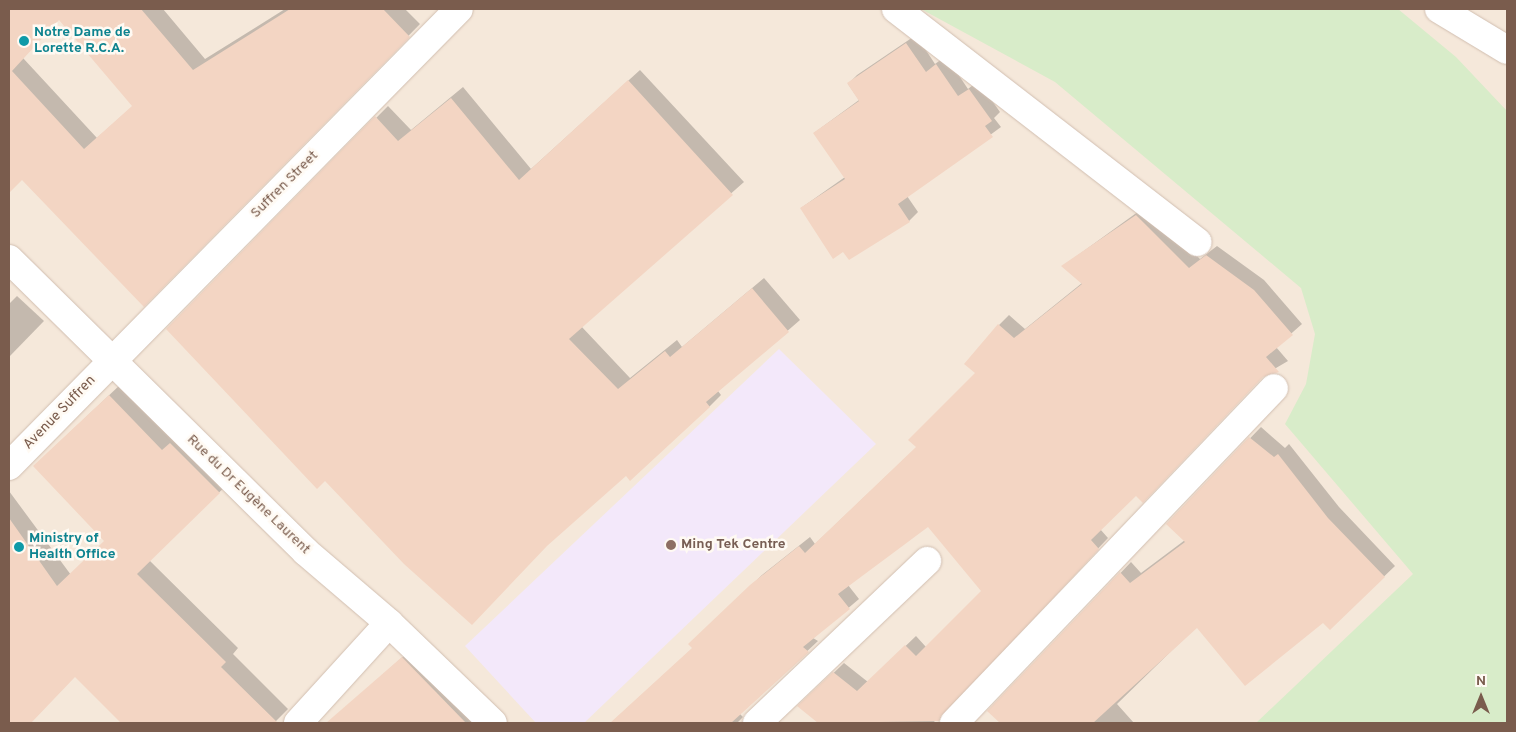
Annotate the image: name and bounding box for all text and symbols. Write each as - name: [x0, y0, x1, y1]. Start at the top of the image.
- place label: Notre Dame de Lorette R.C.A.: [34, 25, 131, 58]
- marker: Notre Dame de Lorette R.C.A.: [18, 35, 30, 47]
- street label: Suffren Street: [248, 148, 322, 222]
- street label: Avenue Suffren: [20, 372, 100, 454]
- street label: Rue du Dr Eugène Laurent: [183, 432, 313, 558]
- place label: Ministry of Health Office: [29, 531, 115, 564]
- place label: Ming Tek Centre: [681, 537, 786, 553]
- marker: Ming Tek Centre: [665, 539, 677, 551]
- marker: Ministry of Health Office: [13, 541, 25, 553]
- north arrow: [1456, 672, 1506, 722]
- text: N: [1476, 673, 1486, 690]

